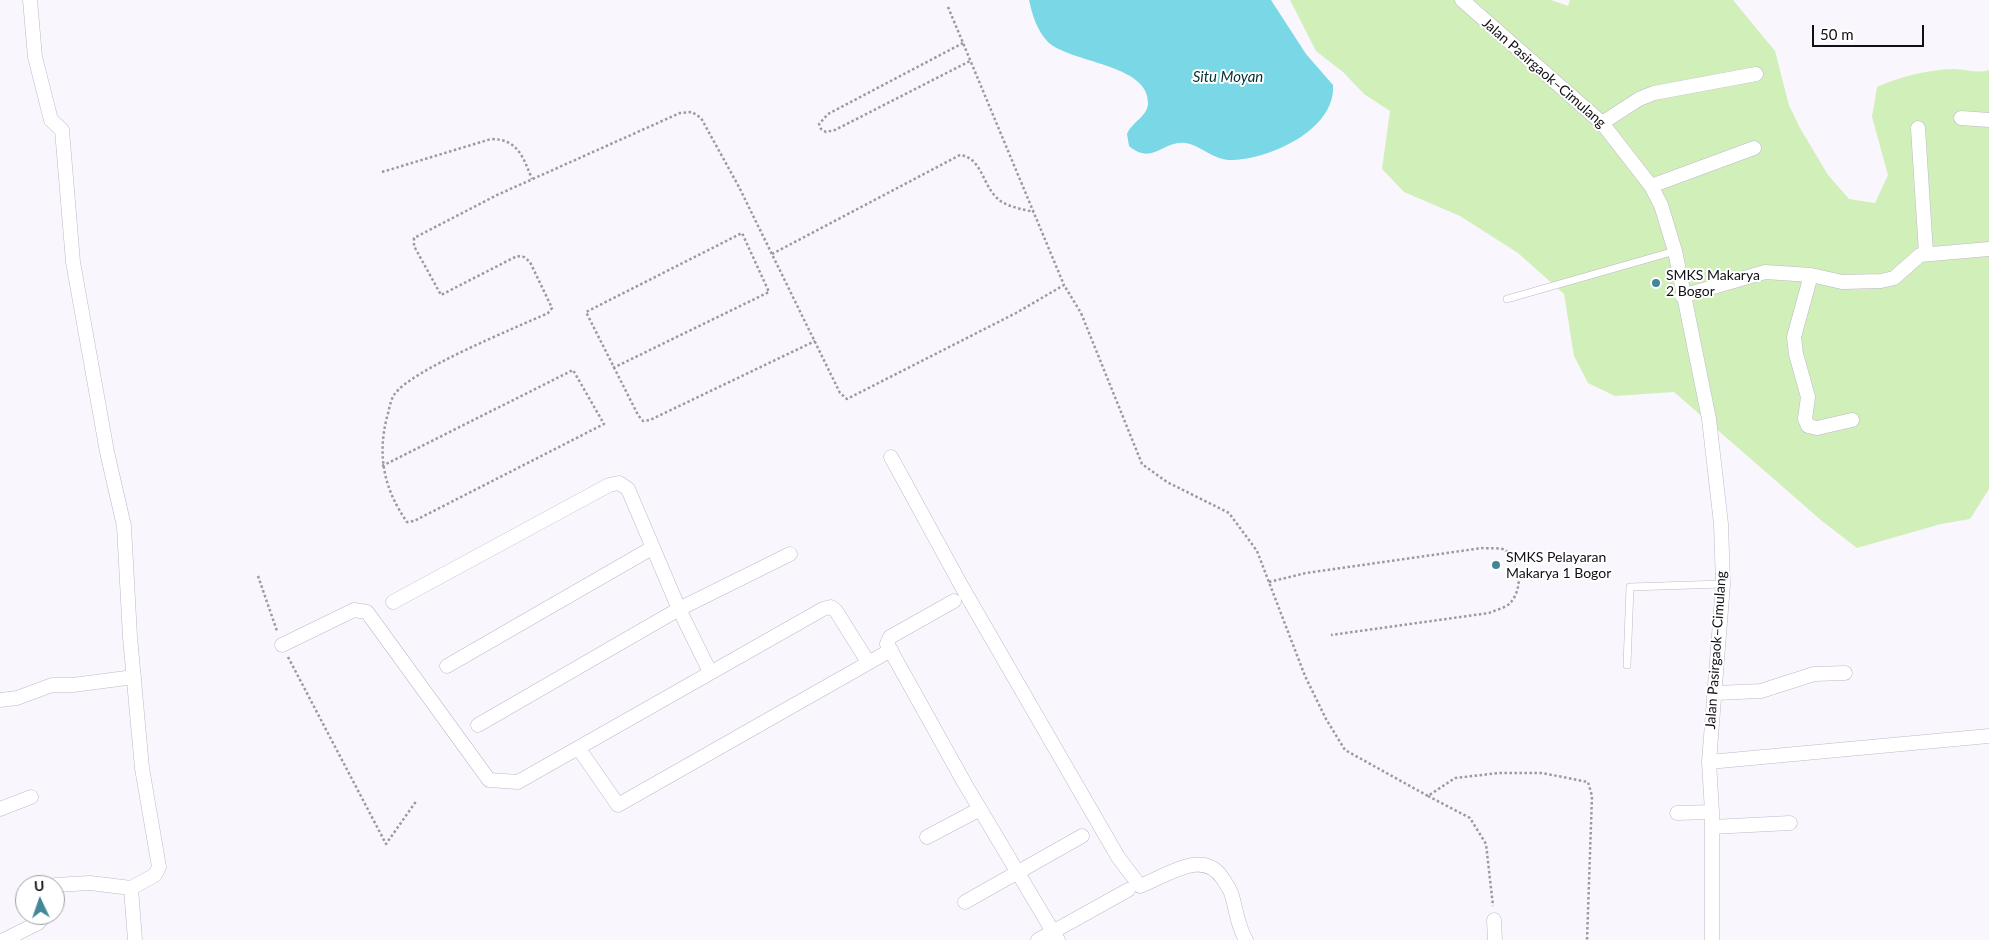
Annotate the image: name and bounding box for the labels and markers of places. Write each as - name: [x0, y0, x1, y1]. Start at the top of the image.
- place label: SMKS Makarya 2 Bogor: [1666, 267, 1760, 300]
- marker: SMKS Makarya 2 Bogor: [1650, 277, 1662, 289]
- place label: SMKS Pelayaran Makarya 1 Bogor: [1506, 549, 1611, 582]
- marker: SMKS Pelayaran Makarya 1 Bogor: [1490, 559, 1502, 571]

